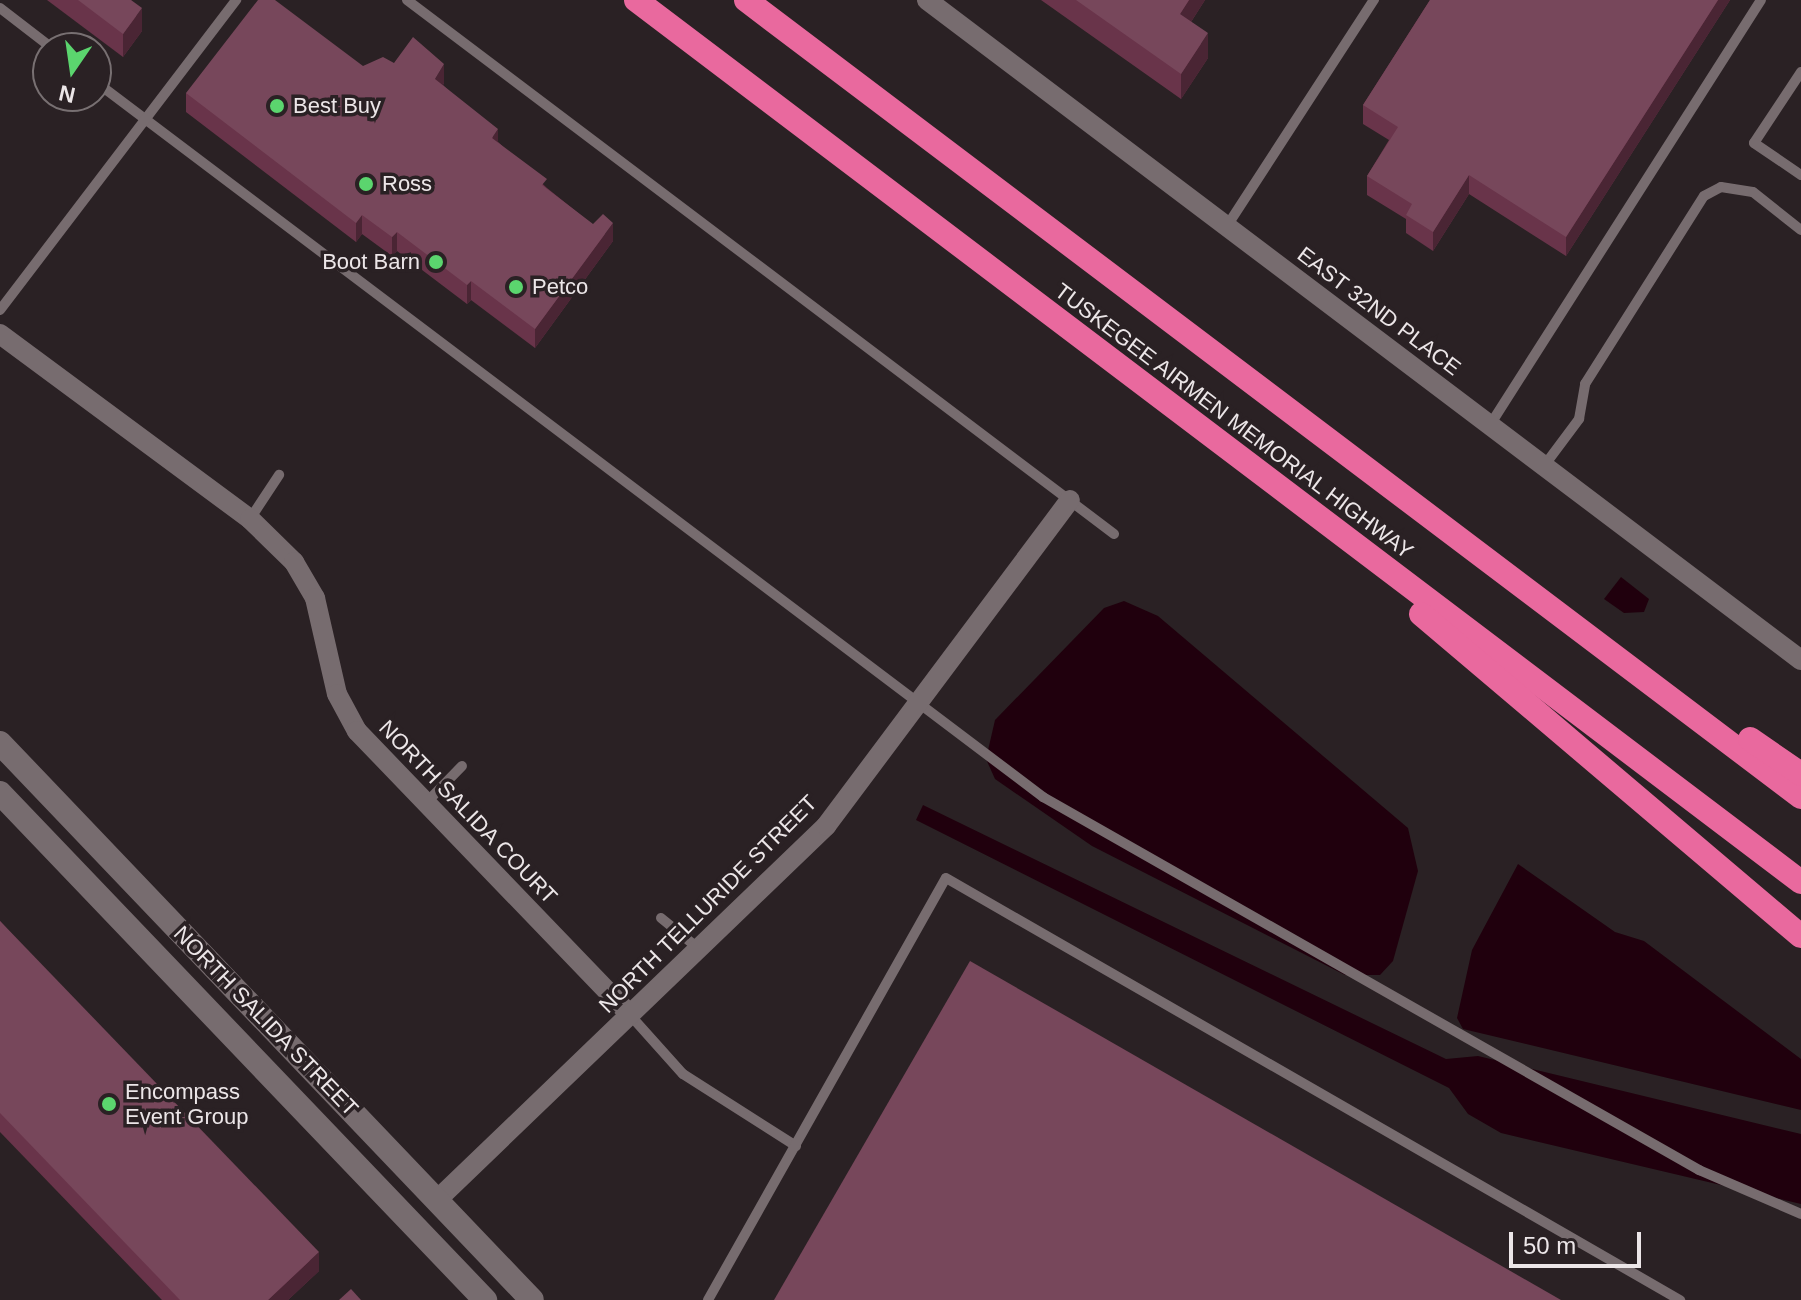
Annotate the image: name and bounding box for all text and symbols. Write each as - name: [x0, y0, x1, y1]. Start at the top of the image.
- north arrow: [32, 32, 112, 112]
- text: N: [56, 80, 77, 108]
- place label: Best Buy: [293, 93, 381, 119]
- marker: Best Buy: [268, 97, 286, 115]
- place label: Ross: [382, 171, 432, 197]
- marker: Ross: [357, 175, 375, 193]
- street label: EAST 32ND PLACE: [1292, 241, 1466, 381]
- place label: Boot Barn: [322, 249, 420, 275]
- marker: Boot Barn: [427, 253, 445, 271]
- place label: Petco: [532, 274, 588, 300]
- street label: TUSKEGEE AIRMEN MEMORIAL HIGHWAY: [1049, 277, 1419, 565]
- marker: Petco: [507, 278, 525, 296]
- street label: NORTH SALIDA COURT: [373, 714, 563, 910]
- street label: NORTH TELLURIDE STREET: [593, 789, 823, 1019]
- street label: NORTH SALIDA STREET: [168, 920, 364, 1122]
- place label: Encompass Event Group: [125, 1078, 249, 1130]
- marker: Encompass Event Group: [100, 1095, 118, 1113]
- scale bar: [1513, 1216, 1645, 1266]
- text: 50 m: [1523, 1232, 1576, 1259]

